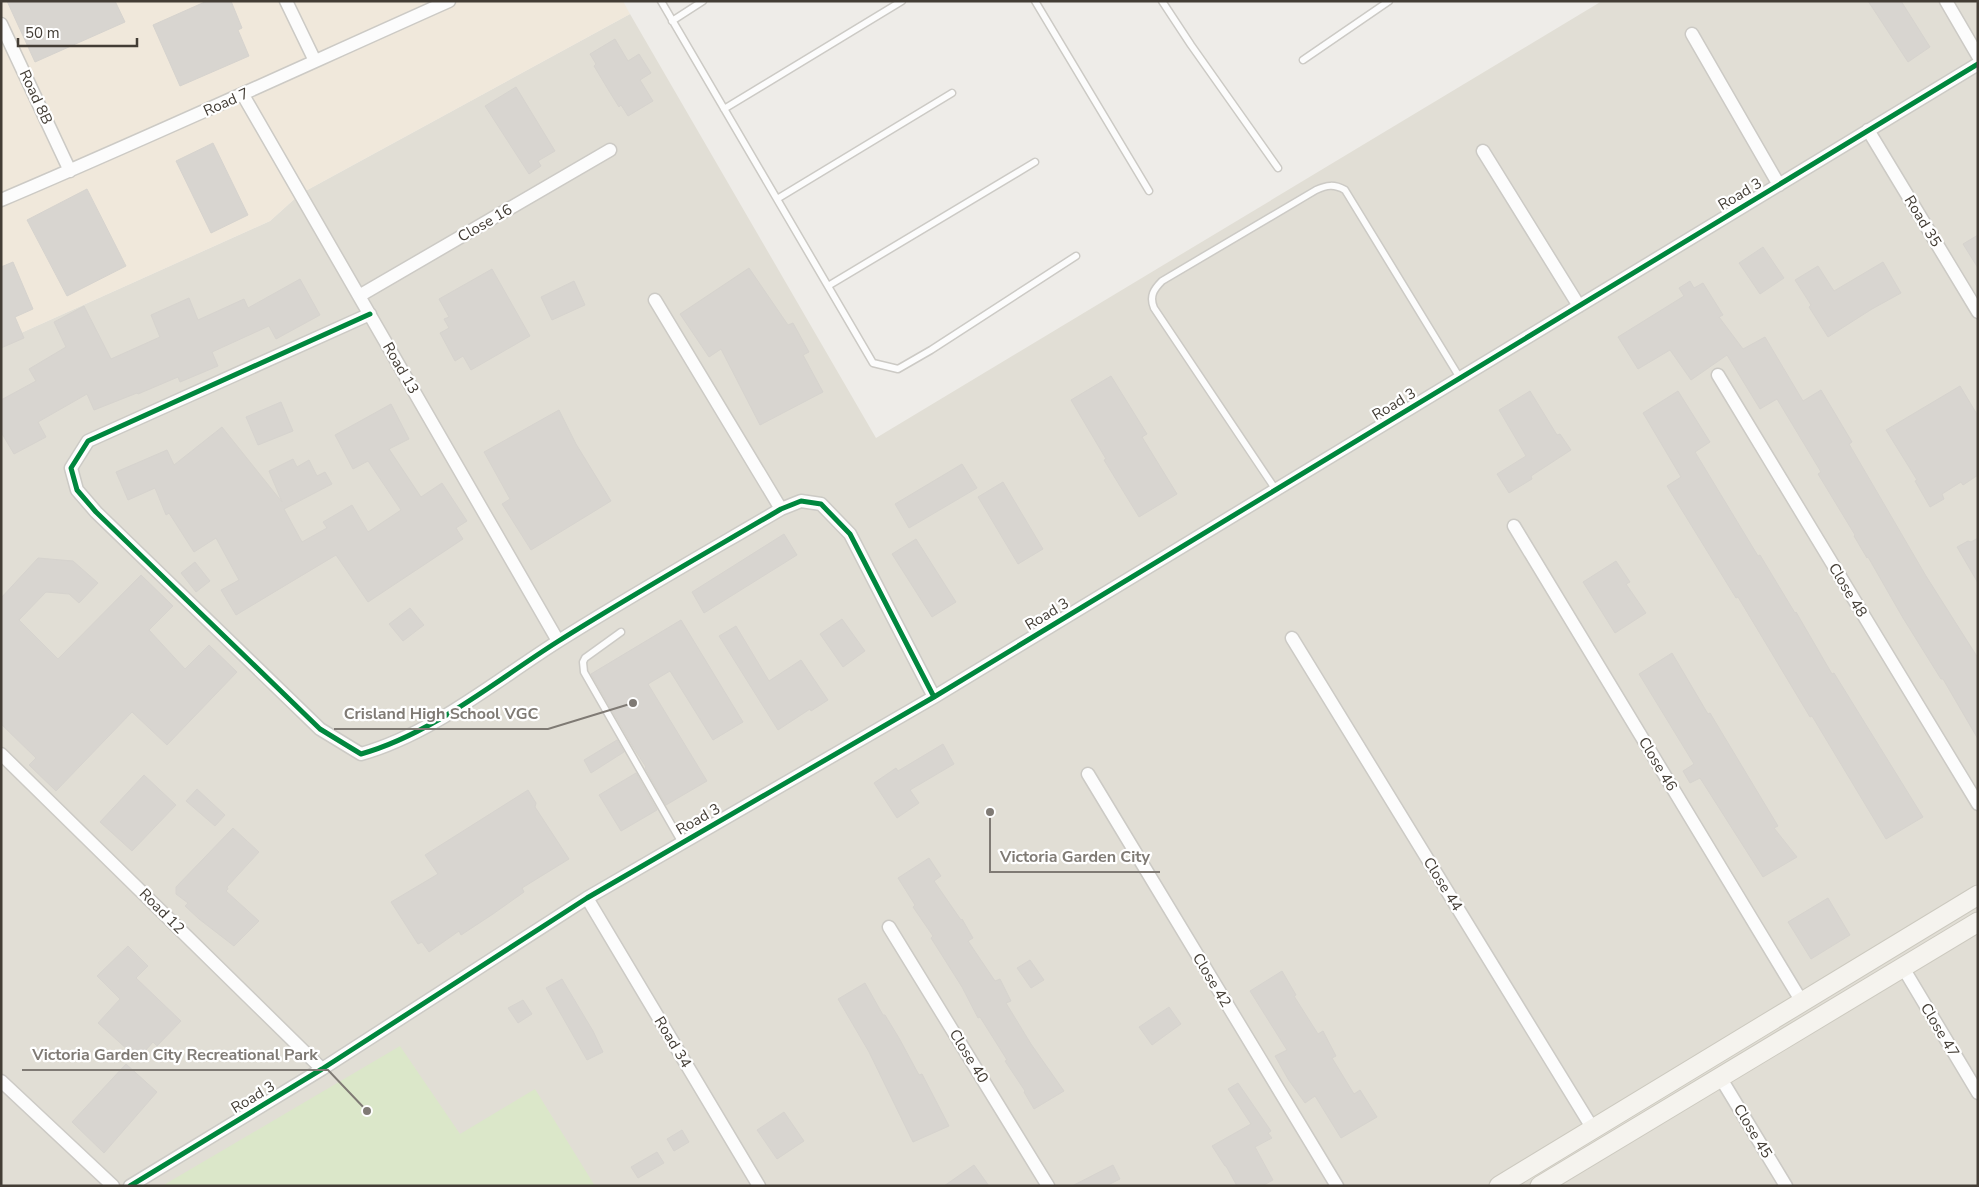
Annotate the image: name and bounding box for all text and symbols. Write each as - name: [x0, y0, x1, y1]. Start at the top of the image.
- scale bar: [18, 15, 136, 47]
- text: 50 m: [25, 23, 60, 43]
- street label: Road 8B: [15, 67, 57, 127]
- street label: Road 7: [200, 83, 252, 121]
- street label: Road 3: [1714, 173, 1766, 215]
- street label: Road 35: [1900, 192, 1946, 250]
- street label: Close 16: [454, 199, 516, 247]
- street label: Road 13: [378, 338, 424, 398]
- street label: Road 3: [1368, 383, 1420, 425]
- street label: Close 48: [1824, 559, 1872, 621]
- street label: Road 3: [1021, 593, 1073, 635]
- callout: Crisland High School VGC: [334, 698, 548, 729]
- text: Crisland High School VGC: [344, 703, 538, 725]
- street label: Close 46: [1634, 733, 1682, 795]
- street label: Road 3: [672, 798, 724, 840]
- callout: Victoria Garden City: [990, 841, 1160, 872]
- text: Victoria Garden City: [999, 846, 1151, 868]
- street label: Close 44: [1419, 853, 1467, 915]
- street label: Road 12: [135, 884, 189, 938]
- street label: Close 42: [1188, 949, 1236, 1011]
- street label: Close 47: [1916, 999, 1964, 1061]
- street label: Road 34: [650, 1013, 696, 1071]
- street label: Close 40: [945, 1025, 993, 1087]
- callout: Victoria Garden City Recreational Park: [22, 1039, 328, 1070]
- text: Victoria Garden City Recreational Park: [31, 1044, 318, 1066]
- street label: Road 3: [227, 1076, 279, 1118]
- street label: Close 45: [1729, 1100, 1777, 1162]

